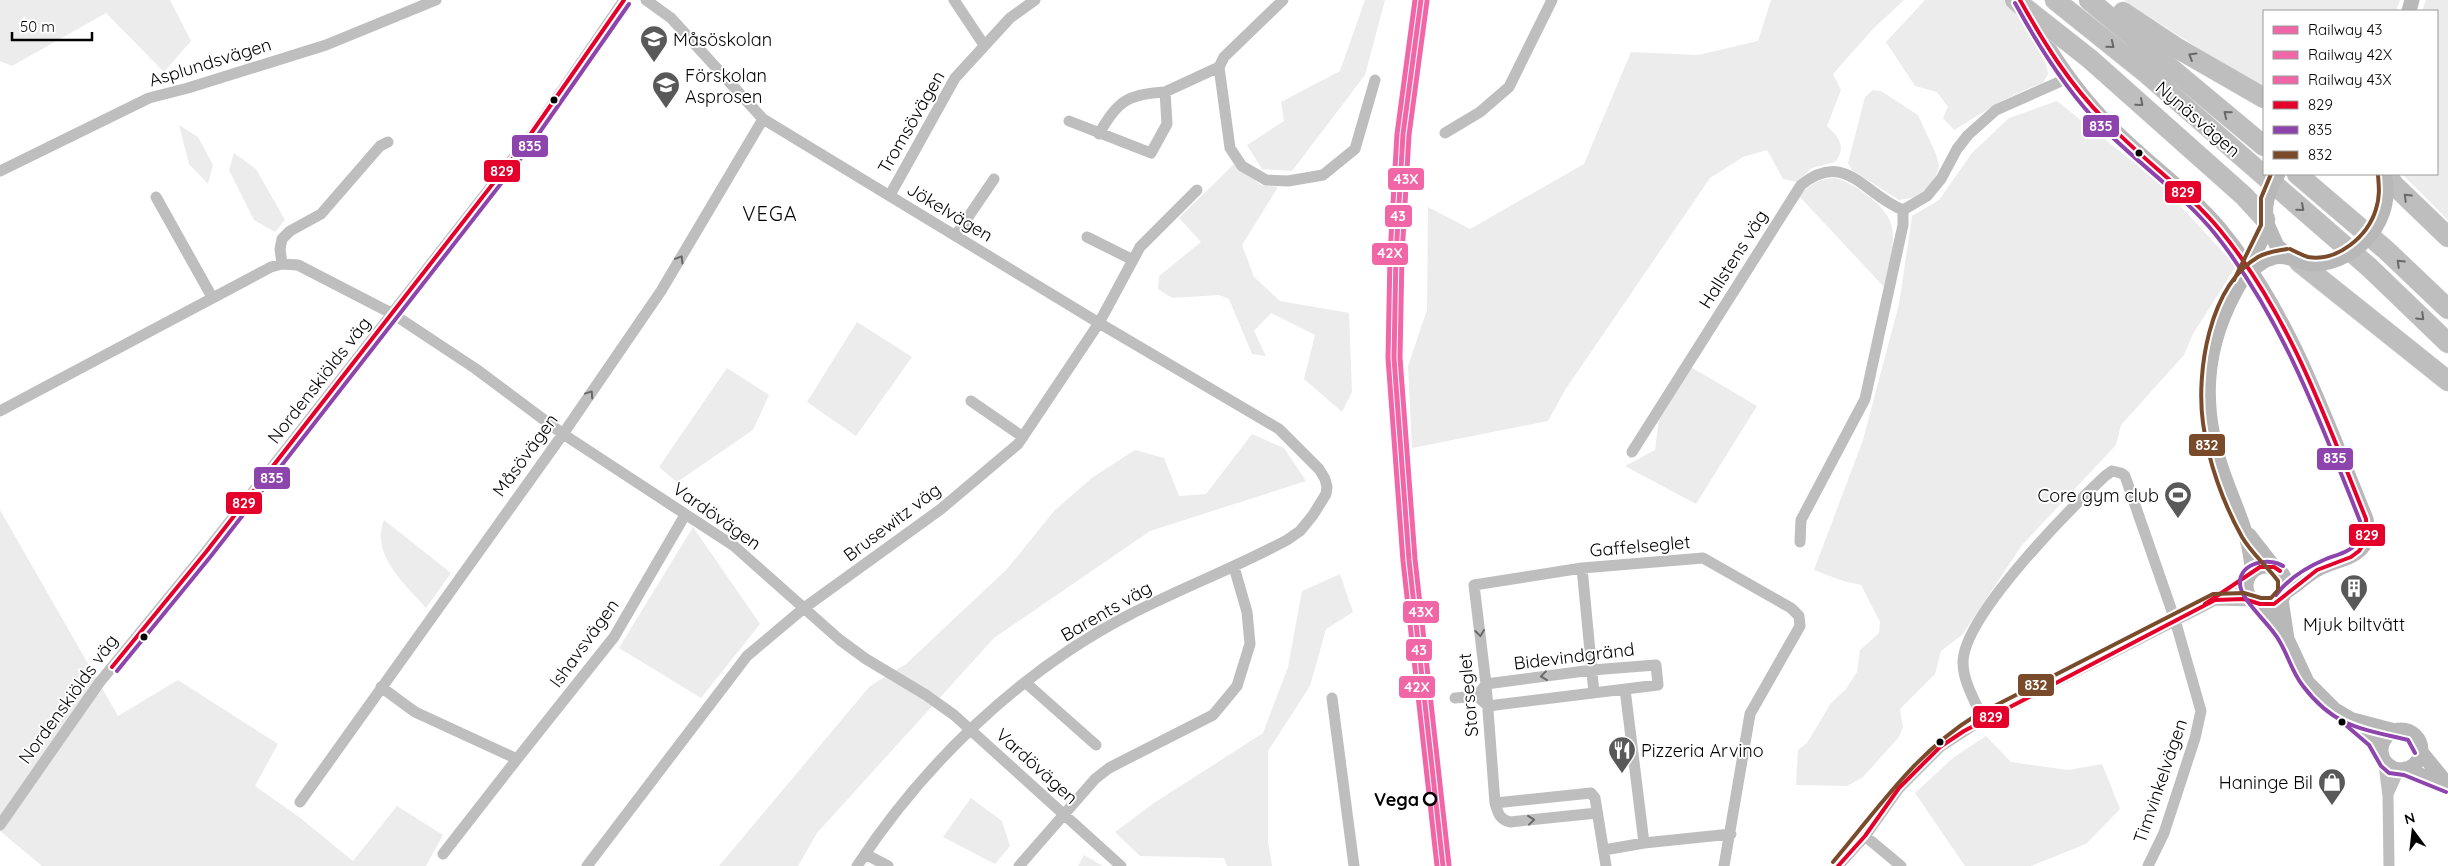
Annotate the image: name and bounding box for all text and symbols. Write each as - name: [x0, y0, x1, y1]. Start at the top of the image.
- scale bar: [12, 10, 92, 42]
- legend: [2263, 10, 2438, 175]
- text: 50 m: [20, 17, 55, 36]
- text: Railway 43: [2308, 20, 2383, 39]
- school or university icon: Måsöskolan: [639, 24, 669, 63]
- place label: Måsöskolan: [673, 28, 772, 51]
- street label: Asplundsvägen: [146, 32, 274, 92]
- one-way arrow: [2106, 39, 2115, 48]
- text: Railway 42X: [2308, 45, 2392, 64]
- one-way arrow: [2188, 53, 2197, 63]
- place label: Förskolan Asprosen: [685, 64, 767, 108]
- street label: Tromsövägen: [872, 67, 950, 177]
- school or university icon: Förskolan Asprosen: [651, 70, 681, 109]
- text: Railway 43X: [2308, 70, 2392, 89]
- street label: Nynäsvägen: [2151, 76, 2245, 162]
- unlabelled marker: [549, 95, 559, 105]
- text: 829: [2308, 95, 2333, 114]
- one-way arrow: [2134, 97, 2143, 105]
- one-way arrow: [2224, 111, 2233, 120]
- line badge: 835: [2082, 114, 2120, 138]
- text: 835: [2089, 117, 2113, 135]
- text: 835: [2308, 120, 2332, 139]
- line badge: 835: [511, 134, 549, 158]
- text: 835: [518, 137, 542, 155]
- text: 832: [2308, 145, 2332, 164]
- unlabelled marker: [2134, 148, 2144, 158]
- line badge: 829: [483, 159, 521, 183]
- text: 829: [490, 162, 514, 180]
- line badge: 43X: [1387, 167, 1425, 191]
- text: 43X: [1394, 170, 1418, 188]
- street label: Jökelvägen: [903, 177, 997, 247]
- line badge: 829: [2164, 180, 2202, 204]
- text: 829: [2171, 183, 2195, 201]
- one-way arrow: [2404, 194, 2413, 203]
- district label: VEGA: [742, 201, 798, 226]
- one-way arrow: [2295, 202, 2304, 211]
- line badge: 43: [1384, 204, 1413, 228]
- street label: Hallstens väg: [1694, 205, 1772, 313]
- text: 43: [1390, 207, 1406, 225]
- line badge: 42X: [1371, 242, 1409, 266]
- text: 42X: [1377, 244, 1403, 262]
- one-way arrow: [674, 255, 684, 264]
- one-way arrow: [2397, 260, 2406, 269]
- one-way arrow: [2416, 311, 2425, 320]
- street label: Nordenskiölds väg: [262, 312, 376, 448]
- one-way arrow: [584, 390, 593, 400]
- street label: Måsövägen: [487, 409, 563, 501]
- line badge: 832: [2188, 433, 2226, 457]
- text: 832: [2195, 436, 2219, 454]
- line badge: 835: [2316, 447, 2354, 471]
- text: 835: [2323, 449, 2347, 467]
- line badge: 835: [253, 466, 291, 490]
- text: 835: [260, 469, 284, 487]
- street label: Vardövägen: [668, 477, 766, 555]
- street label: Brusewitz väg: [839, 478, 945, 566]
- sports icon: Core gym club: [2163, 480, 2193, 519]
- place label: Core gym club: [2037, 484, 2159, 507]
- line badge: 829: [225, 491, 263, 515]
- text: 829: [232, 494, 256, 512]
- line badge: 829: [2348, 523, 2386, 547]
- text: 829: [2355, 526, 2379, 544]
- street label: Gaffelseglet: [1589, 530, 1691, 562]
- building icon: Mjuk biltvätt: [2339, 573, 2369, 612]
- street label: Barents väg: [1056, 576, 1156, 646]
- street label: Ishavsvägen: [544, 594, 624, 692]
- line badge: 43X: [1402, 600, 1440, 624]
- text: 43X: [1409, 603, 1433, 621]
- place label: Mjuk biltvätt: [2303, 613, 2405, 636]
- one-way arrow: [1474, 629, 1485, 637]
- street label: Nordenskiölds väg: [13, 630, 123, 768]
- unlabelled marker: [139, 632, 149, 642]
- street label: Bidevindgränd: [1512, 637, 1636, 675]
- line badge: 43: [1405, 638, 1433, 662]
- text: 43: [1411, 641, 1427, 659]
- street label: Storseglet: [1453, 652, 1483, 738]
- one-way arrow: [1540, 671, 1548, 681]
- line badge: 832: [2017, 673, 2055, 697]
- line badge: 42X: [1398, 675, 1436, 699]
- text: 832: [2024, 676, 2048, 694]
- text: 42X: [1404, 678, 1430, 696]
- line badge: 829: [1972, 705, 2010, 729]
- text: 829: [1979, 708, 2003, 726]
- street label: Timvinkelvägen: [2128, 716, 2192, 846]
- unlabelled marker: [2337, 717, 2347, 727]
- street label: Vardövägen: [991, 723, 1083, 809]
- restaurant icon: Pizzeria Arvino: [1607, 735, 1637, 774]
- unlabelled marker: [1935, 737, 1945, 747]
- place label: Pizzeria Arvino: [1641, 739, 1764, 762]
- shop icon: Haninge Bil: [2317, 767, 2347, 806]
- place label: Haninge Bil: [2219, 771, 2313, 794]
- place label: Vega: [1374, 788, 1419, 811]
- marker: Vega: [1423, 792, 1437, 806]
- north arrow: [2388, 806, 2438, 856]
- text: N: [2402, 808, 2417, 828]
- one-way arrow: [1527, 815, 1535, 826]

